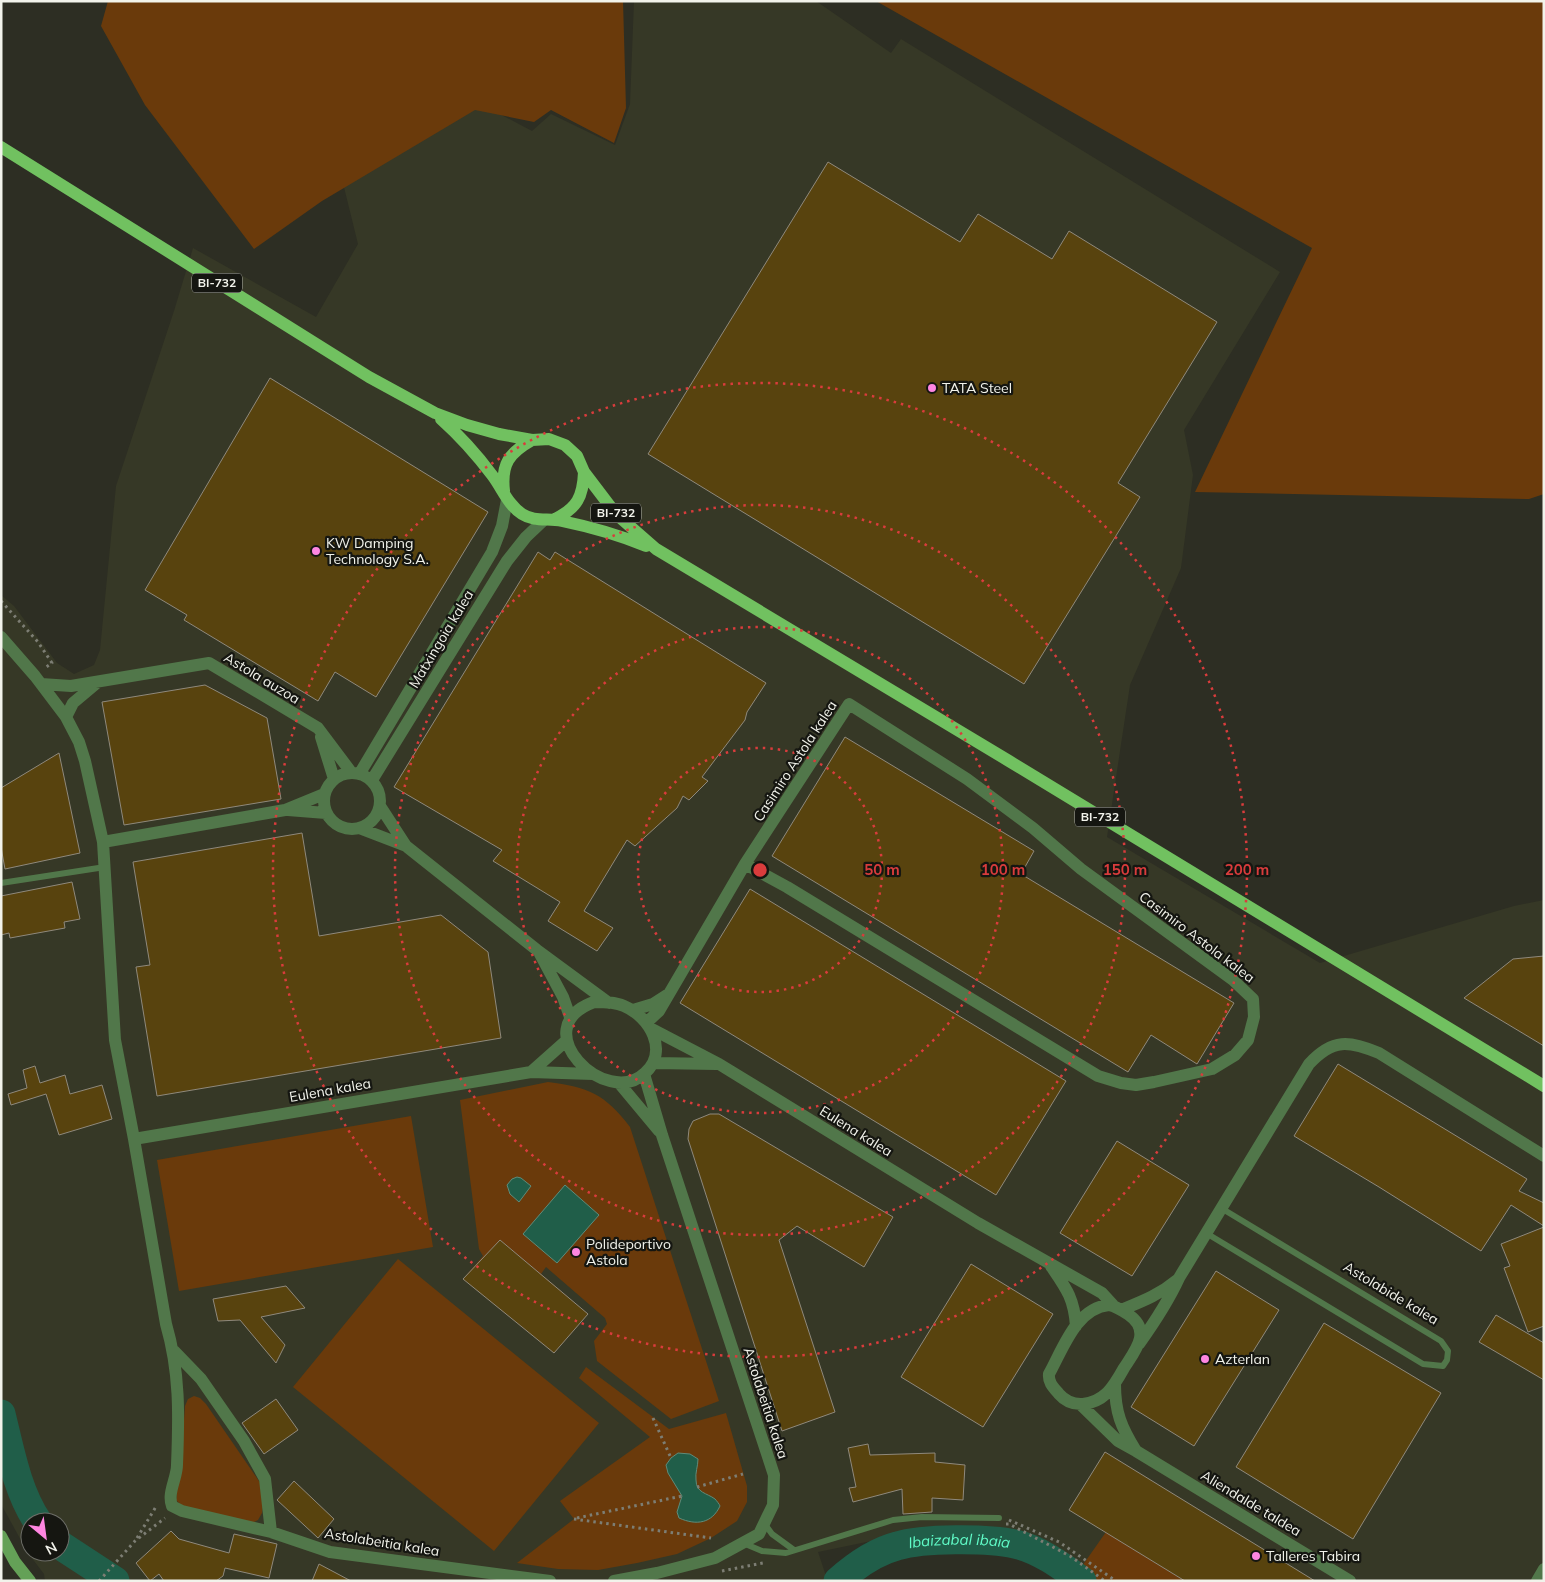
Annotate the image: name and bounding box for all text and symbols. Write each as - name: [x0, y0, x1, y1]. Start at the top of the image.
- road number: BI-732: [192, 274, 242, 292]
- place label: TATA Steel: [942, 379, 1012, 397]
- marker: TATA Steel: [926, 382, 938, 394]
- road number: BI-732: [591, 503, 641, 522]
- place label: KW Damping Technology S.A.: [326, 534, 429, 568]
- marker: KW Damping Technology S.A.: [310, 545, 322, 557]
- street label: Matxingoia kalea: [405, 587, 477, 691]
- street label: Astola auzoa: [221, 648, 303, 708]
- street label: Casimiro Astola kalea: [749, 697, 841, 825]
- road number: BI-732: [1075, 808, 1125, 826]
- text: 50 m: [864, 860, 900, 879]
- text: 100 m: [981, 860, 1025, 879]
- text: 150 m: [1103, 860, 1147, 879]
- text: 200 m: [1225, 860, 1269, 879]
- centre of rings: [751, 861, 769, 879]
- street label: Casimiro Astola kalea: [1135, 888, 1259, 986]
- street label: Eulena kalea: [288, 1074, 372, 1106]
- street label: Eulena kalea: [816, 1102, 896, 1160]
- place label: Polideportivo Astola: [586, 1235, 671, 1269]
- marker: Polideportivo Astola: [570, 1246, 582, 1258]
- street label: Astolabide kalea: [1340, 1257, 1442, 1329]
- street label: Astolabeitia kalea: [739, 1345, 793, 1461]
- place label: Azterlan: [1215, 1350, 1270, 1368]
- marker: Azterlan: [1199, 1353, 1211, 1365]
- street label: Aliendalde taldea: [1198, 1466, 1304, 1540]
- north arrow: [20, 1512, 70, 1562]
- street label: Astolabeitia kalea: [323, 1524, 441, 1560]
- water label: Ibaizabal ibaia: [907, 1530, 1012, 1552]
- text: N: [42, 1538, 60, 1559]
- place label: Talleres Tabira: [1266, 1547, 1360, 1565]
- marker: Talleres Tabira: [1250, 1550, 1262, 1562]

